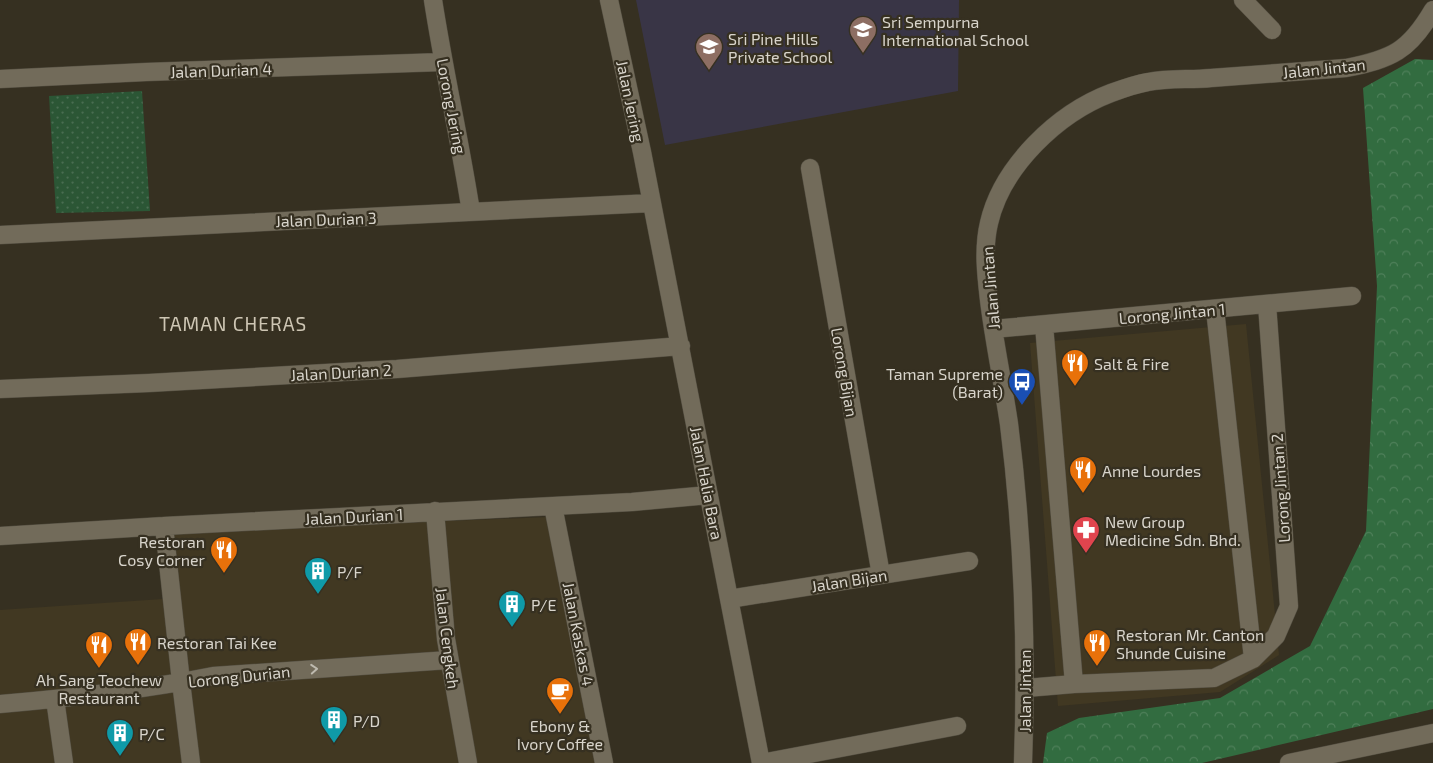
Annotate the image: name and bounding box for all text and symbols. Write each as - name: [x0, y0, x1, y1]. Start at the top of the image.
- place label: Sri Sempurna International School: [882, 12, 1029, 49]
- school or university icon: Sri Sempurna International School: [848, 15, 878, 54]
- place label: Sri Pine Hills Private School: [728, 29, 833, 66]
- school or university icon: Sri Pine Hills Private School: [694, 32, 724, 71]
- street label: Jalan Jintan: [1282, 54, 1366, 82]
- street label: Lorong Jering: [433, 57, 471, 155]
- street label: Jalan Jering: [613, 58, 649, 144]
- street label: Jalan Durian 4: [170, 59, 273, 81]
- street label: Jalan Durian 3: [275, 208, 377, 230]
- street label: Jalan Jintan: [977, 246, 1003, 330]
- street label: Lorong Jintan 1: [1118, 299, 1226, 327]
- district label: TAMAN CHERAS: [159, 312, 307, 335]
- street label: Lorong Bijan: [827, 326, 862, 418]
- restaurant icon: Salt & Fire: [1060, 348, 1090, 387]
- place label: Salt & Fire: [1094, 354, 1169, 373]
- street label: Jalan Durian 2: [290, 360, 392, 384]
- place label: Taman Supreme (Barat): [886, 364, 1003, 401]
- bus stop icon: Taman Supreme (Barat): [1007, 367, 1037, 406]
- street label: Jalan Halia Bara: [687, 425, 727, 541]
- street label: Lorong Jintan 2: [1267, 433, 1293, 543]
- restaurant icon: Anne Lourdes: [1068, 455, 1098, 494]
- place label: Anne Lourdes: [1102, 461, 1201, 480]
- street label: Jalan Durian 1: [304, 504, 404, 528]
- place label: New Group Medicine Sdn. Bhd.: [1105, 512, 1241, 549]
- pharmacy icon: New Group Medicine Sdn. Bhd.: [1071, 515, 1101, 554]
- place label: Restoran Cosy Corner: [118, 532, 206, 569]
- restaurant icon: Restoran Cosy Corner: [209, 535, 239, 574]
- building icon: P/F: [303, 556, 333, 595]
- place label: P/F: [337, 562, 363, 581]
- street label: Jalan Bijan: [810, 565, 888, 596]
- street label: Jalan Kaskas 4: [560, 580, 598, 688]
- street label: Jalan Cengkeh: [432, 586, 464, 690]
- building icon: P/E: [497, 589, 527, 628]
- place label: P/E: [531, 595, 557, 614]
- place label: Restoran Mr. Canton Shunde Cuisine: [1116, 625, 1264, 662]
- restaurant icon: Restoran Tai Kee: [123, 627, 153, 666]
- restaurant icon: Restoran Mr. Canton Shunde Cuisine: [1082, 628, 1112, 667]
- restaurant icon: Ah Sang Teochew Restaurant: [84, 630, 114, 669]
- place label: Restoran Tai Kee: [157, 633, 277, 652]
- street label: Jalan Jintan: [1015, 649, 1034, 733]
- street label: Lorong Durian: [187, 661, 291, 691]
- one-way arrow: [310, 663, 318, 674]
- place label: Ah Sang Teochew Restaurant: [36, 670, 162, 707]
- cafe icon: Ebony & Ivory Coffee: [545, 676, 575, 715]
- building icon: P/D: [319, 705, 349, 744]
- place label: P/D: [353, 711, 380, 730]
- place label: Ebony & Ivory Coffee: [517, 716, 603, 753]
- building icon: P/C: [105, 718, 135, 757]
- place label: P/C: [139, 724, 165, 743]

